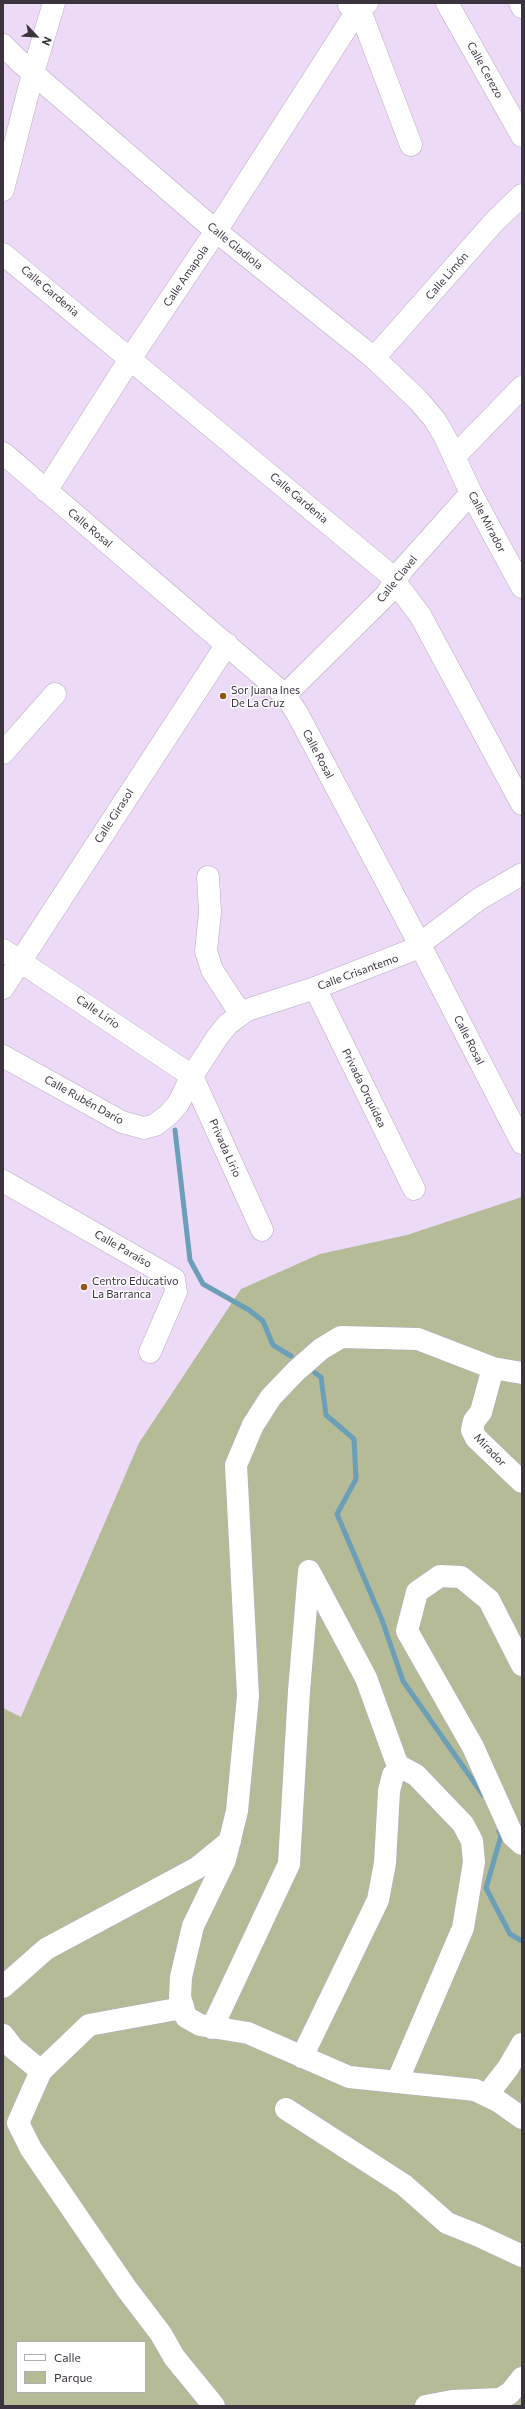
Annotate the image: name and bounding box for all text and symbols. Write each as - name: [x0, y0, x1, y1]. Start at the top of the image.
- north arrow: [16, 16, 56, 56]
- text: N: [40, 35, 55, 48]
- street label: Calle Cerezo: [464, 40, 506, 100]
- street label: Calle Gladiola: [205, 220, 265, 272]
- street label: Calle Amapola: [161, 243, 211, 309]
- street label: Calle Limón: [423, 250, 471, 302]
- street label: Calle Gardenia: [18, 263, 82, 319]
- street label: Calle Gardenia: [267, 470, 331, 526]
- street label: Calle Mirador: [465, 489, 509, 555]
- street label: Calle Rosal: [65, 506, 115, 550]
- street label: Calle Clavel: [374, 553, 420, 605]
- place label: Sor Juana Ines De La Cruz: [231, 683, 300, 709]
- marker: Sor Juana Ines De La Cruz: [218, 691, 228, 701]
- street label: Calle Rosal: [300, 727, 336, 781]
- street label: Calle Girasol: [92, 786, 136, 846]
- street label: Calle Crisantemo: [316, 951, 400, 993]
- street label: Calle Lirio: [74, 993, 122, 1031]
- street label: Calle Rosal: [451, 1013, 487, 1067]
- street label: Privada Orquídea: [339, 1046, 389, 1130]
- street label: Calle Rubén Darío: [42, 1073, 126, 1127]
- street label: Privada Lirio: [206, 1117, 244, 1179]
- street label: Calle Paraíso: [92, 1227, 154, 1271]
- place label: Centro Educativo La Barranca: [92, 1274, 179, 1300]
- marker: Centro Educativo La Barranca: [79, 1282, 89, 1292]
- street label: Mirador: [471, 1431, 509, 1469]
- legend: [16, 2341, 146, 2393]
- text: Calle: [54, 2350, 81, 2364]
- text: Parque: [54, 2370, 92, 2384]

